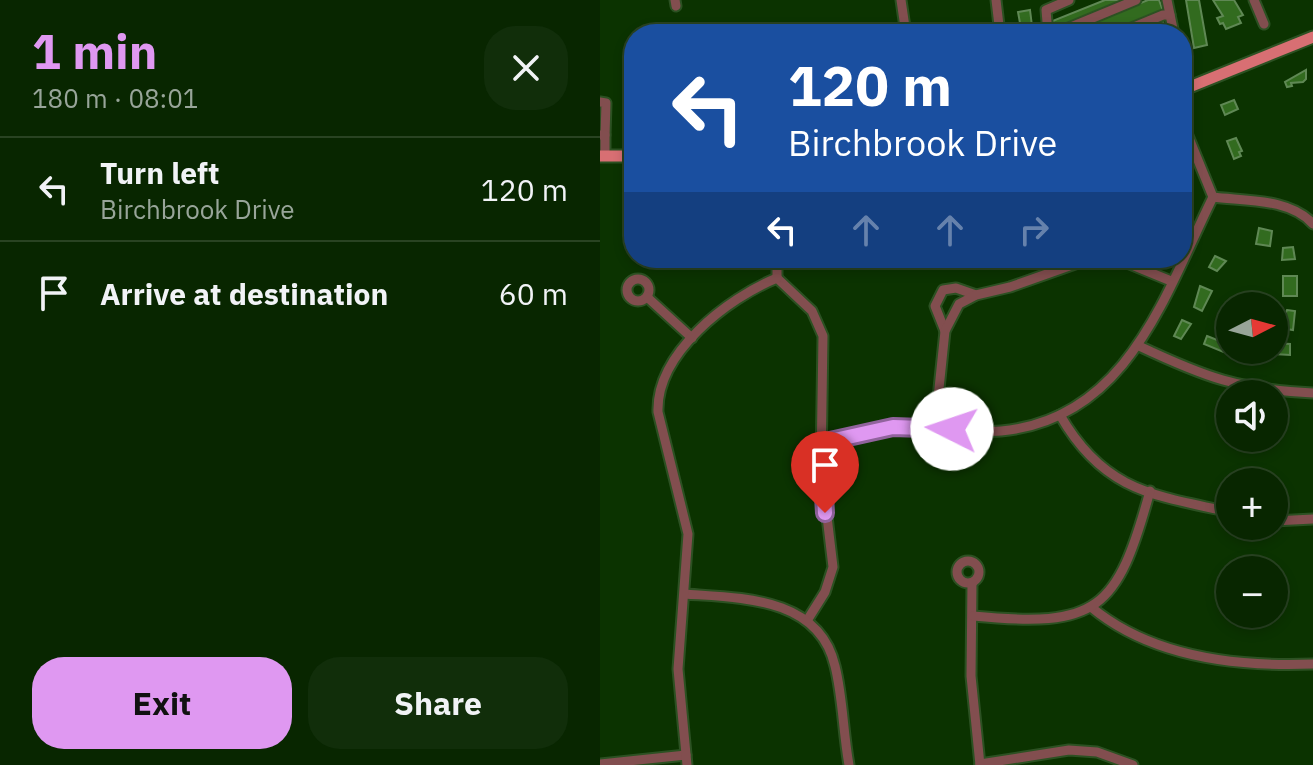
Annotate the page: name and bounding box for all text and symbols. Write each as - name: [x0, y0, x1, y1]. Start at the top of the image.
- text: 1 min: [32, 20, 157, 82]
- button: close: [484, 26, 568, 110]
- text: 120 m: [788, 49, 952, 121]
- icon: left: [656, 56, 760, 160]
- text: 180 m · 08:01: [32, 81, 198, 115]
- text: Birchbrook Drive: [788, 119, 1057, 166]
- text: Turn left: [100, 153, 219, 192]
- icon: left: [32, 167, 76, 211]
- text: 120 m: [481, 170, 568, 209]
- text: Birchbrook Drive: [100, 192, 295, 226]
- icon: left: [760, 208, 804, 252]
- icon: ahead: [844, 208, 888, 252]
- icon: ahead: [928, 208, 972, 252]
- icon: right: [1012, 208, 1056, 252]
- icon: arrive: [32, 271, 76, 315]
- text: Arrive at destination: [100, 274, 388, 313]
- text: 60 m: [499, 274, 568, 313]
- north arrow: [1216, 292, 1288, 364]
- map controls: [1216, 292, 1288, 628]
- button: sound: [1216, 380, 1288, 452]
- position arrow: [910, 387, 994, 471]
- pin: [791, 431, 859, 513]
- icon: arrive: [803, 443, 847, 487]
- button: +: [1216, 468, 1288, 540]
- button: −: [1216, 556, 1288, 628]
- button: Exit: [32, 657, 292, 749]
- button: Share: [308, 657, 568, 749]

